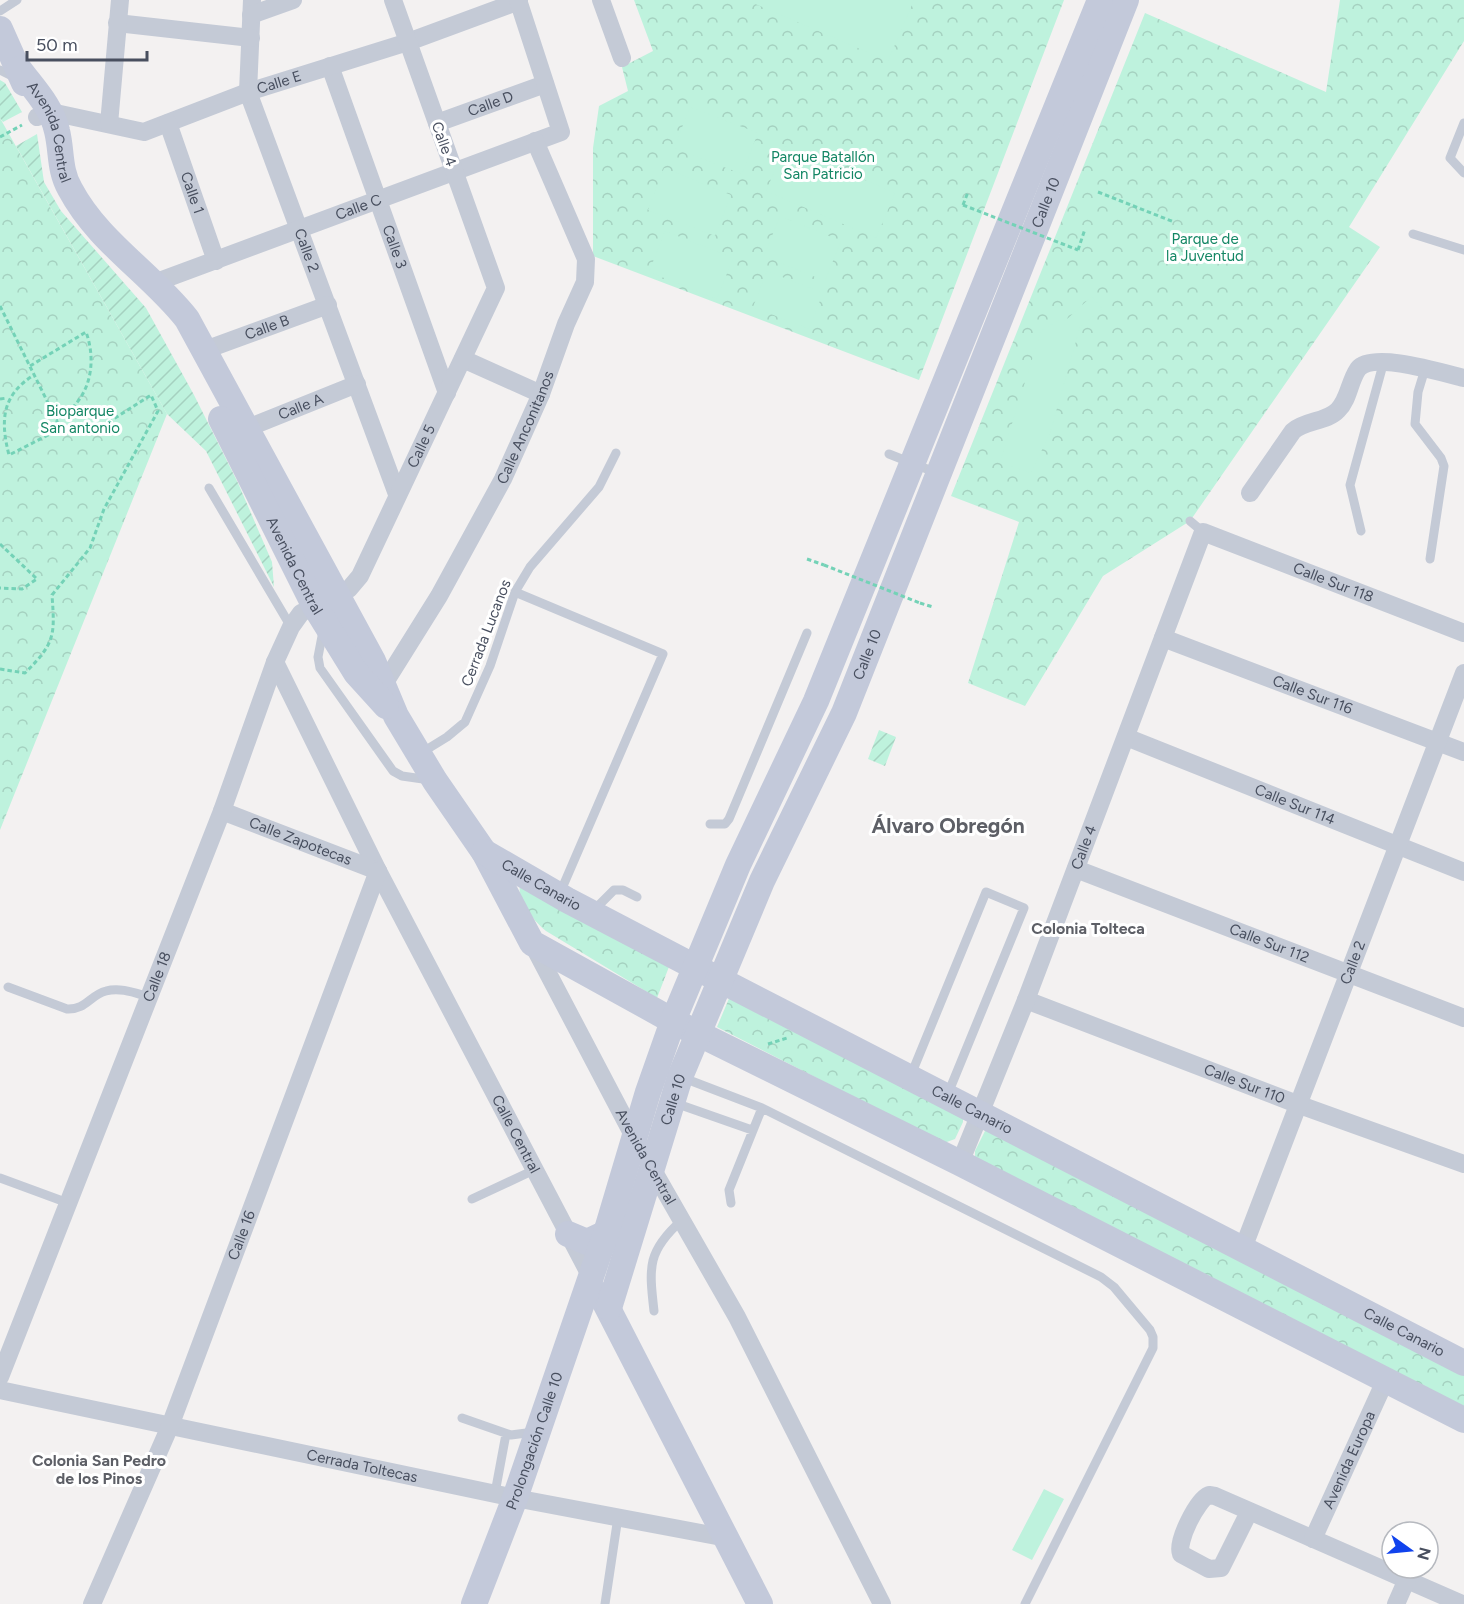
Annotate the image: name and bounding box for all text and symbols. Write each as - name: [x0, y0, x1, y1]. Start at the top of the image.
- scale bar: [27, 24, 147, 62]
- text: 50 m: [36, 34, 78, 56]
- street label: Calle E: [254, 67, 304, 98]
- street label: Avenida Central: [23, 78, 75, 185]
- street label: Calle D: [465, 87, 516, 120]
- street label: Calle 4: [428, 119, 460, 169]
- park label: Parque Batallón San Patricio: [771, 148, 875, 183]
- street label: Calle 1: [177, 170, 208, 216]
- street label: Calle 10: [1028, 175, 1064, 230]
- street label: Calle C: [333, 190, 384, 224]
- street label: Calle 3: [379, 222, 411, 271]
- street label: Calle 2: [290, 226, 323, 275]
- park label: Parque de la Juventud: [1166, 230, 1244, 265]
- street label: Calle B: [242, 311, 292, 344]
- street label: Calle Anconitanos: [493, 368, 558, 487]
- street label: Calle A: [275, 389, 326, 424]
- park label: Bioparque San antonio: [40, 402, 120, 437]
- street label: Calle 5: [403, 422, 439, 471]
- street label: Avenida Central: [262, 514, 327, 618]
- street label: Calle Sur 118: [1290, 559, 1376, 606]
- street label: Cerrada Lucanos: [457, 577, 515, 689]
- street label: Calle 10: [849, 627, 885, 682]
- street label: Calle Sur 116: [1270, 671, 1356, 718]
- street label: Calle Sur 114: [1252, 780, 1338, 829]
- street label: Calle Zapotecas: [247, 813, 354, 869]
- district label: Álvaro Obregón: [871, 813, 1025, 838]
- street label: Calle 4: [1067, 823, 1100, 872]
- street label: Calle Canario: [498, 855, 584, 915]
- district label: Colonia Tolteca: [1031, 919, 1145, 938]
- street label: Calle Sur 112: [1227, 920, 1312, 967]
- street label: Calle 2: [1336, 938, 1369, 987]
- street label: Calle 18: [139, 949, 175, 1004]
- street label: Calle Sur 110: [1201, 1060, 1288, 1108]
- street label: Calle 10: [657, 1072, 689, 1128]
- street label: Calle Canario: [928, 1081, 1016, 1138]
- street label: Calle Central: [488, 1092, 544, 1176]
- street label: Avenida Central: [612, 1106, 680, 1208]
- street label: Calle 16: [224, 1207, 259, 1263]
- street label: Calle Canario: [1361, 1304, 1448, 1361]
- street label: Prolongación Calle 10: [502, 1370, 567, 1512]
- street label: Avenida Europa: [1319, 1408, 1379, 1512]
- street label: Cerrada Toltecas: [305, 1446, 419, 1486]
- district label: Colonia San Pedro de los Pinos: [32, 1451, 166, 1488]
- north arrow: [1380, 1520, 1440, 1580]
- text: N: [1413, 1545, 1435, 1562]

